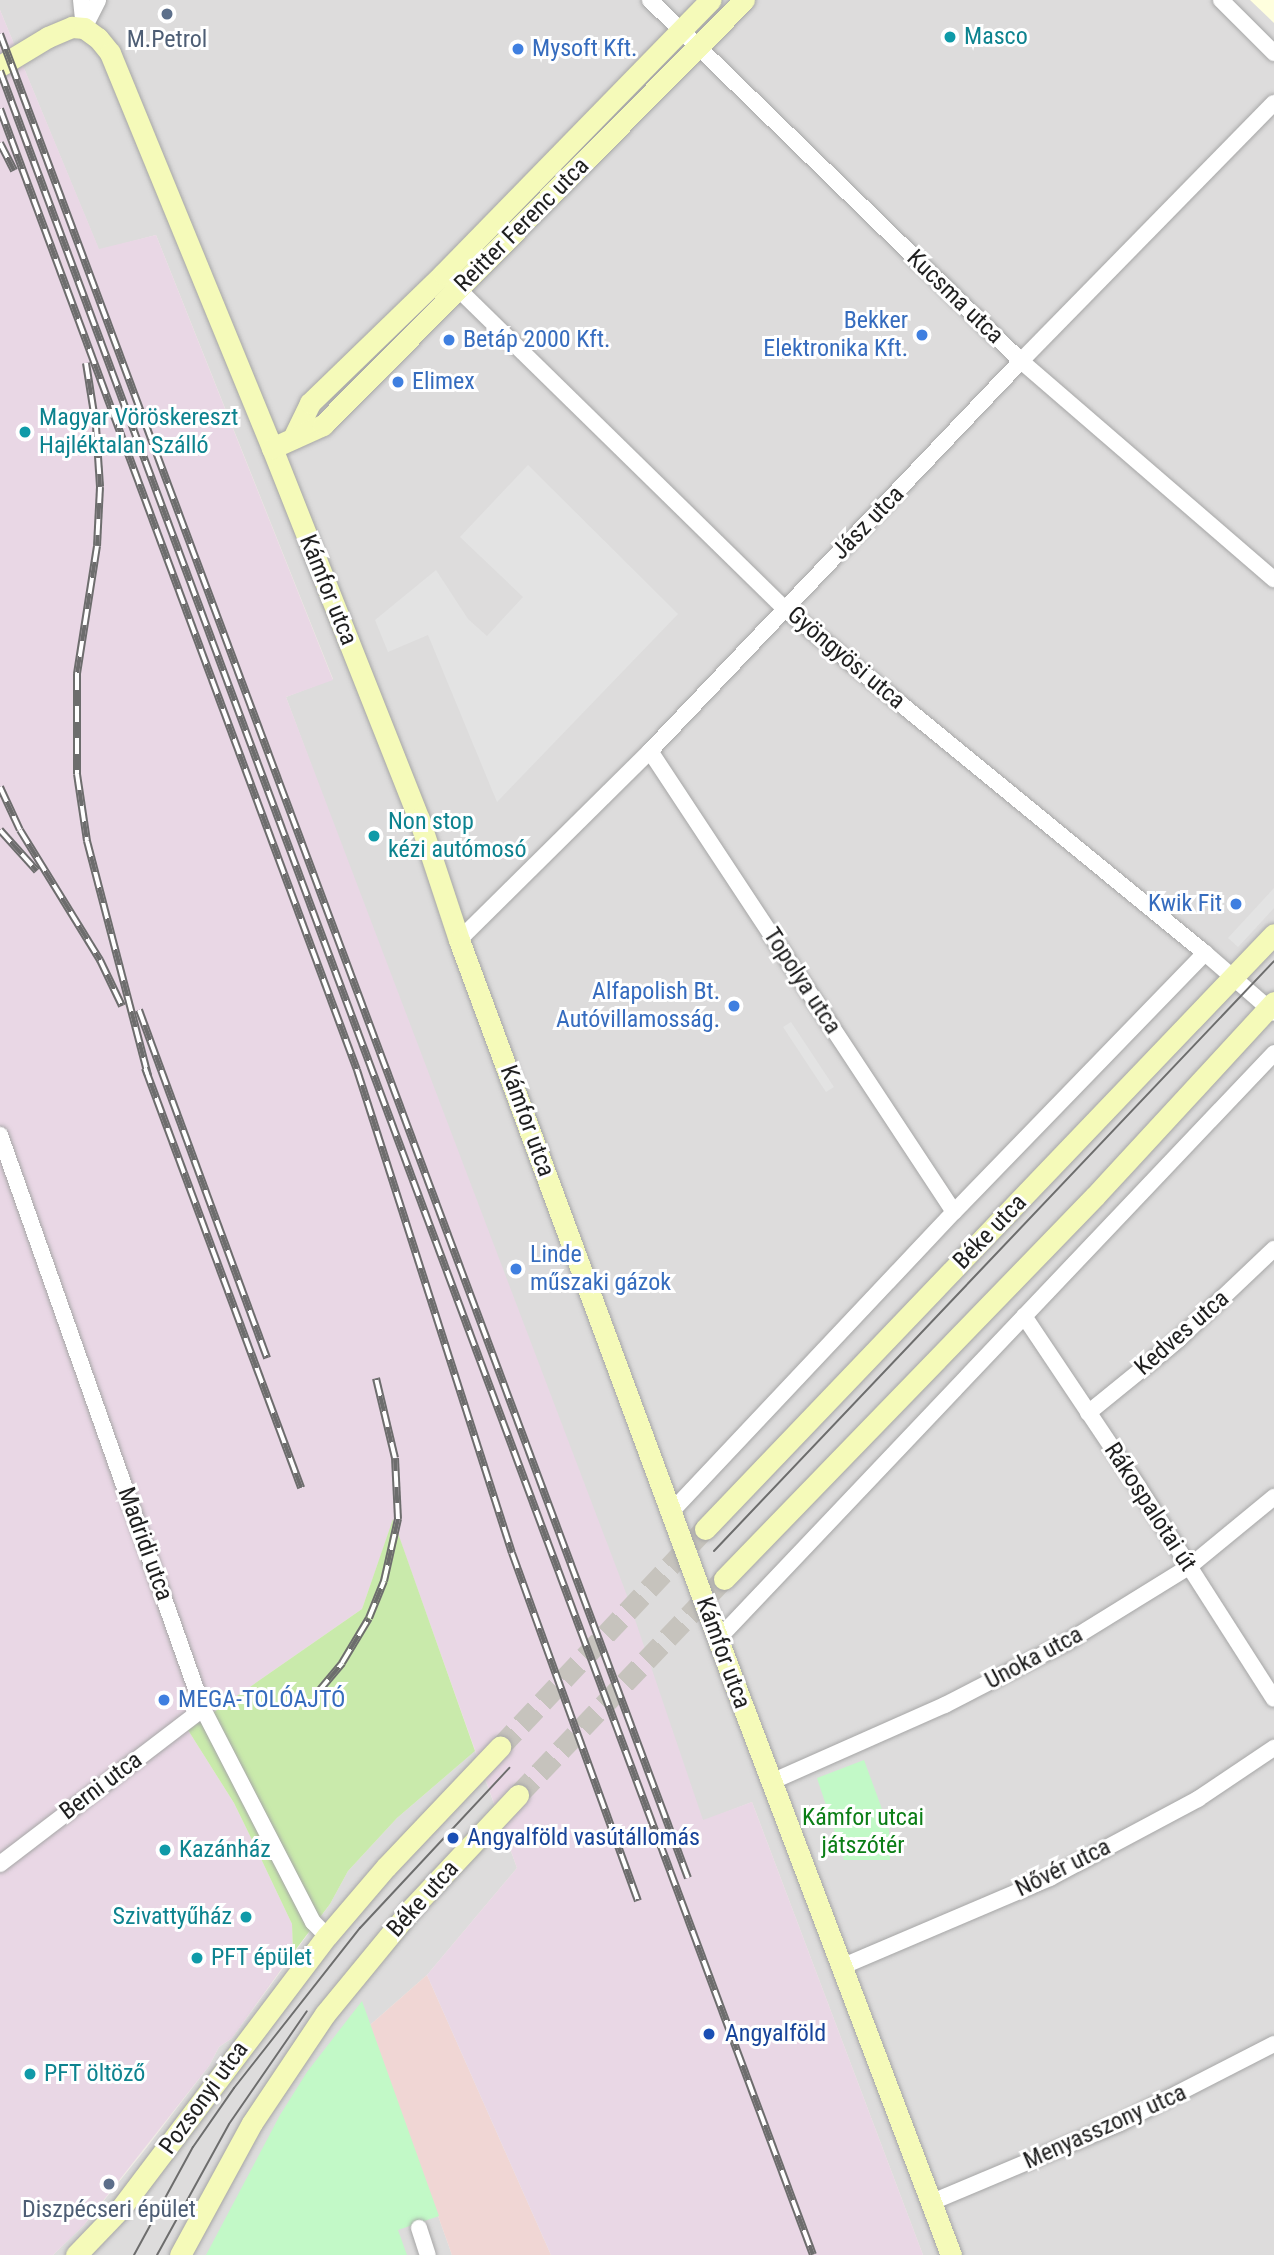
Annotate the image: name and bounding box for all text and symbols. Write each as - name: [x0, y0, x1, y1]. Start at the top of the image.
- marker: M.Petrol: [159, 6, 175, 22]
- place label: Masco: [964, 23, 1028, 51]
- place label: M.Petrol: [127, 26, 207, 54]
- marker: Masco: [942, 29, 958, 45]
- place label: Mysoft Kft.: [532, 35, 637, 63]
- marker: Mysoft Kft.: [510, 41, 526, 57]
- street label: Reitter Ferenc utca: [449, 152, 595, 298]
- street label: Kucsma utca: [901, 244, 1009, 350]
- place label: Bekker Elektronika Kft.: [763, 307, 908, 363]
- place label: Betáp 2000 Kft.: [463, 326, 610, 354]
- marker: Bekker Elektronika Kft.: [914, 327, 930, 343]
- marker: Betáp 2000 Kft.: [441, 332, 457, 348]
- place label: Elimex: [412, 368, 475, 396]
- marker: Elimex: [390, 374, 406, 390]
- place label: Magyar Vöröskereszt Hajléktalan Szálló: [39, 404, 238, 460]
- marker: Magyar Vöröskereszt Hajléktalan Szálló: [17, 424, 33, 440]
- street label: Jász utca: [826, 480, 910, 566]
- street label: Kámfor utca: [293, 531, 363, 649]
- street label: Gyöngyösi utca: [781, 600, 911, 716]
- place label: Non stop kézi autómosó: [388, 808, 527, 864]
- marker: Non stop kézi autómosó: [366, 828, 382, 844]
- place label: Kwik Fit: [1148, 890, 1222, 918]
- marker: Kwik Fit: [1228, 896, 1244, 912]
- street label: Topolya utca: [757, 922, 847, 1040]
- place label: Alfapolish Bt. Autóvillamosság.: [556, 978, 720, 1034]
- marker: Alfapolish Bt. Autóvillamosság.: [726, 998, 742, 1014]
- street label: Kámfor utca: [494, 1061, 560, 1181]
- street label: Béke utca: [947, 1189, 1033, 1275]
- place label: Linde műszaki gázok: [530, 1241, 671, 1297]
- marker: Linde műszaki gázok: [508, 1261, 524, 1277]
- street label: Kedves utca: [1129, 1284, 1235, 1382]
- street label: Rákospalotai út: [1098, 1437, 1202, 1577]
- street label: Madridi utca: [111, 1483, 179, 1605]
- street label: Kámfor utca: [690, 1593, 756, 1713]
- street label: Unoka utca: [980, 1620, 1088, 1696]
- place label: MEGA-TOLÓAJTÓ: [178, 1686, 345, 1714]
- marker: MEGA-TOLÓAJTÓ: [156, 1692, 172, 1708]
- street label: Berni utca: [54, 1746, 148, 1826]
- park label: Kámfor utcai játszótér: [802, 1804, 924, 1860]
- place label: Angyalföld vasútállomás: [467, 1824, 700, 1852]
- marker: Angyalföld vasútállomás: [445, 1830, 461, 1846]
- street label: Nővér utca: [1011, 1833, 1115, 1903]
- place label: Kazánház: [179, 1836, 271, 1864]
- marker: Kazánház: [157, 1842, 173, 1858]
- street label: Béke utca: [381, 1855, 465, 1943]
- place label: Szivattyűház: [113, 1903, 232, 1931]
- marker: Szivattyűház: [238, 1909, 254, 1925]
- place label: PFT épület: [211, 1944, 313, 1972]
- marker: PFT épület: [189, 1950, 205, 1966]
- place label: Angyalföld: [725, 2020, 826, 2048]
- marker: Angyalföld: [699, 2024, 719, 2044]
- street label: Pozsonyi utca: [153, 2036, 255, 2160]
- place label: PFT öltöző: [44, 2060, 146, 2088]
- marker: PFT öltöző: [22, 2066, 38, 2082]
- street label: Menyasszony utca: [1019, 2078, 1191, 2176]
- marker: Diszpécseri épület: [101, 2176, 117, 2192]
- place label: Diszpécseri épület: [22, 2196, 196, 2224]

